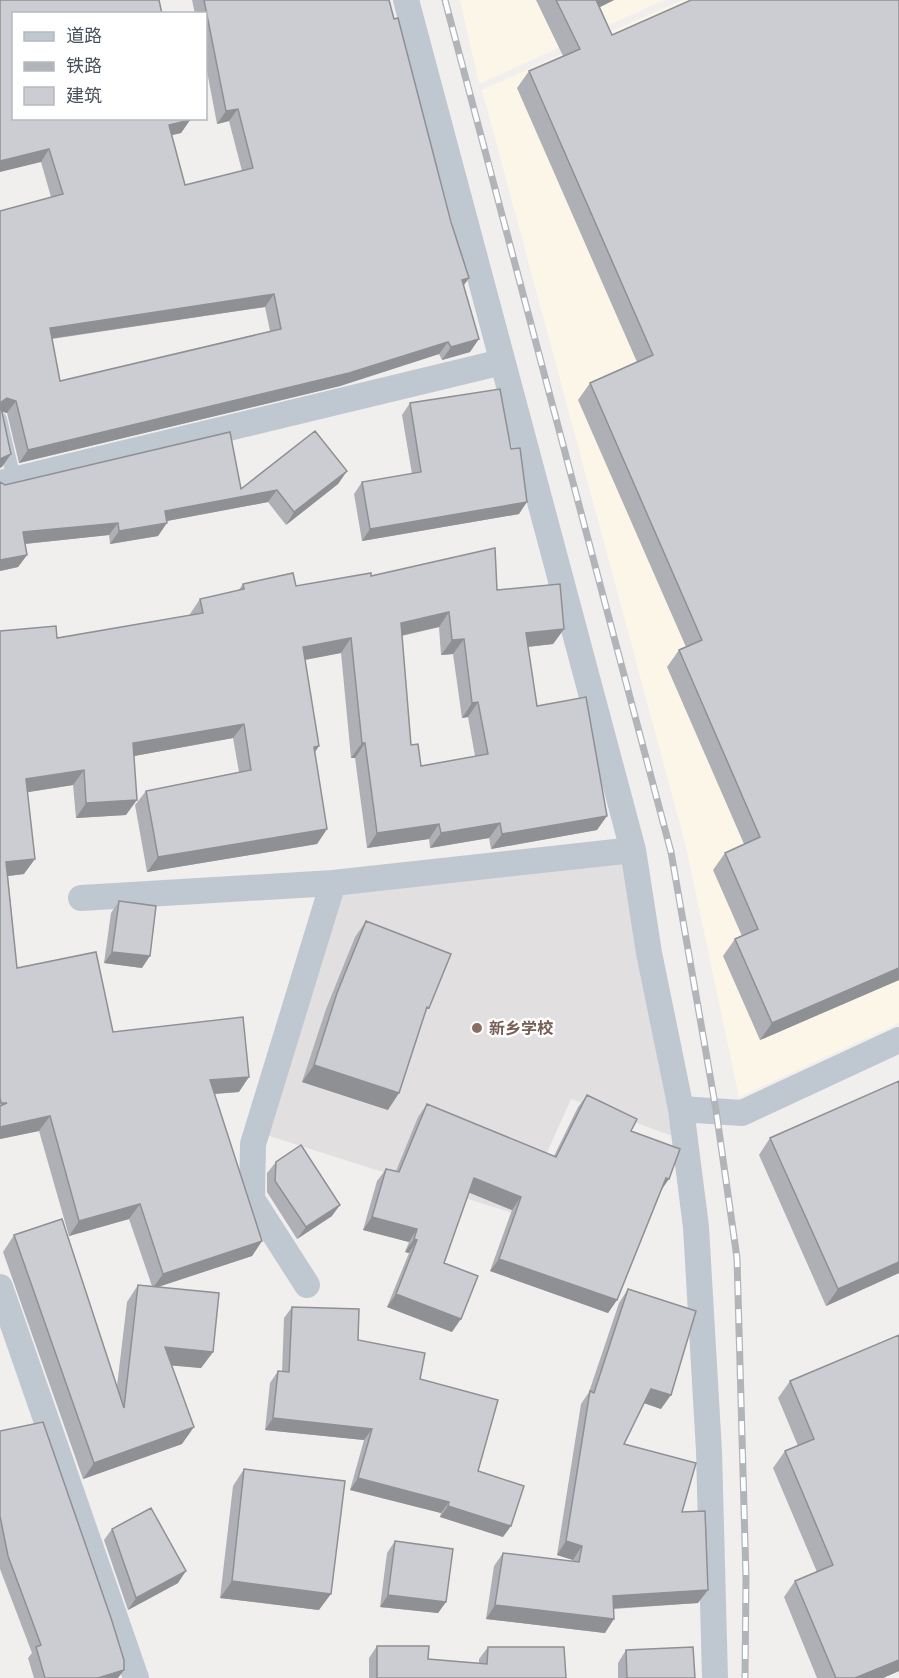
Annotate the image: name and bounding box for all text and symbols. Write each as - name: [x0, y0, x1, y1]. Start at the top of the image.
- legend: [12, 12, 207, 120]
- text: 道路: [66, 25, 102, 46]
- text: 铁路: [66, 55, 102, 76]
- text: 建筑: [66, 85, 102, 106]
- place label: 新乡学校: [489, 1019, 554, 1038]
- marker: 新乡学校: [470, 1021, 484, 1035]

